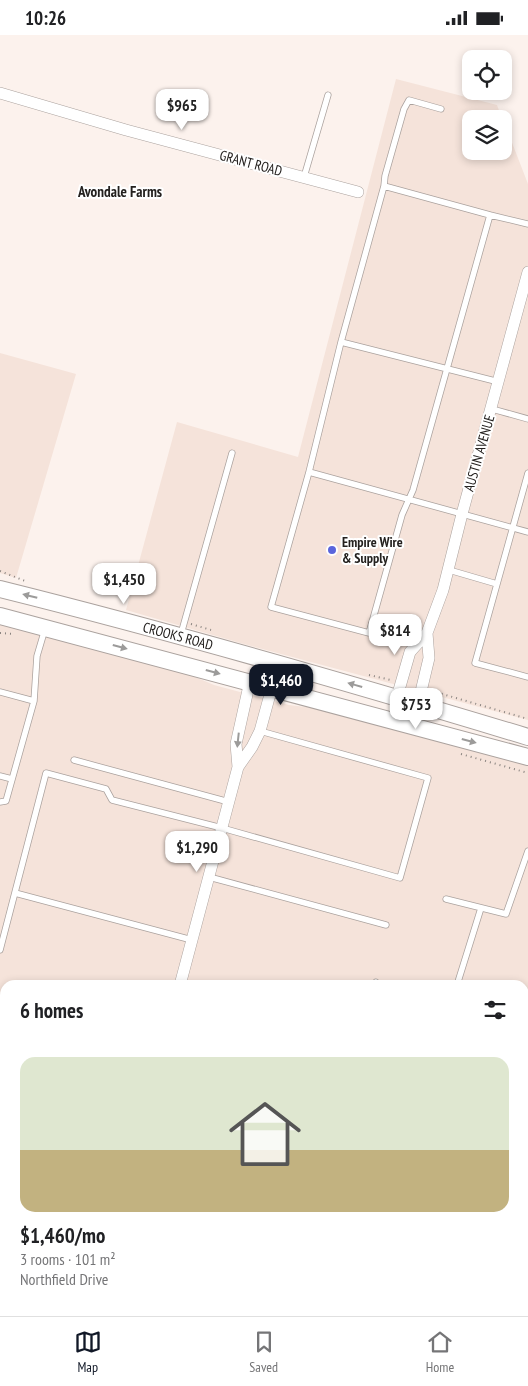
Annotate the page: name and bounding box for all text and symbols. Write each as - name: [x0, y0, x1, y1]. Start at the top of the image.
- text: 10:26: [25, 6, 66, 30]
- map controls: [462, 50, 512, 160]
- button: locate: [462, 50, 512, 100]
- pin: $965: [152, 89, 212, 131]
- text: $965: [167, 95, 197, 115]
- button: layers: [462, 110, 512, 160]
- street label: GRANT ROAD: [218, 146, 284, 180]
- district label: Avondale Farms: [77, 182, 162, 201]
- street label: AUSTIN AVENUE: [459, 413, 499, 493]
- place label: Empire Wire & Supply: [342, 533, 403, 567]
- marker: Empire Wire & Supply: [326, 544, 338, 556]
- pin: $1,450: [83, 563, 165, 605]
- text: $1,450: [103, 569, 145, 589]
- one-way arrow: [22, 592, 37, 600]
- pin: $814: [365, 613, 425, 656]
- street label: CROOKS ROAD: [141, 618, 215, 654]
- text: $814: [380, 620, 410, 640]
- one-way arrow: [112, 643, 127, 651]
- pin: $1,460: [240, 663, 322, 706]
- one-way arrow: [206, 668, 221, 676]
- text: $1,460: [260, 670, 302, 690]
- one-way arrow: [347, 681, 362, 689]
- pin: $753: [386, 687, 446, 730]
- text: $753: [401, 694, 431, 714]
- one-way arrow: [233, 733, 241, 749]
- one-way arrow: [462, 737, 477, 745]
- pin: $1,290: [156, 831, 238, 873]
- text: $1,290: [176, 837, 218, 857]
- icon: filters: [481, 996, 509, 1024]
- text: 6 homes: [20, 997, 83, 1024]
- icon: home: [220, 1089, 310, 1179]
- text: $1,460/mo: [20, 1222, 105, 1249]
- text: 3 rooms · 101 m²: [20, 1249, 116, 1269]
- text: Northfield Drive: [20, 1269, 108, 1289]
- tab: Map: [74, 1328, 102, 1376]
- tab: Saved: [249, 1328, 278, 1376]
- tab: Home: [426, 1328, 454, 1376]

